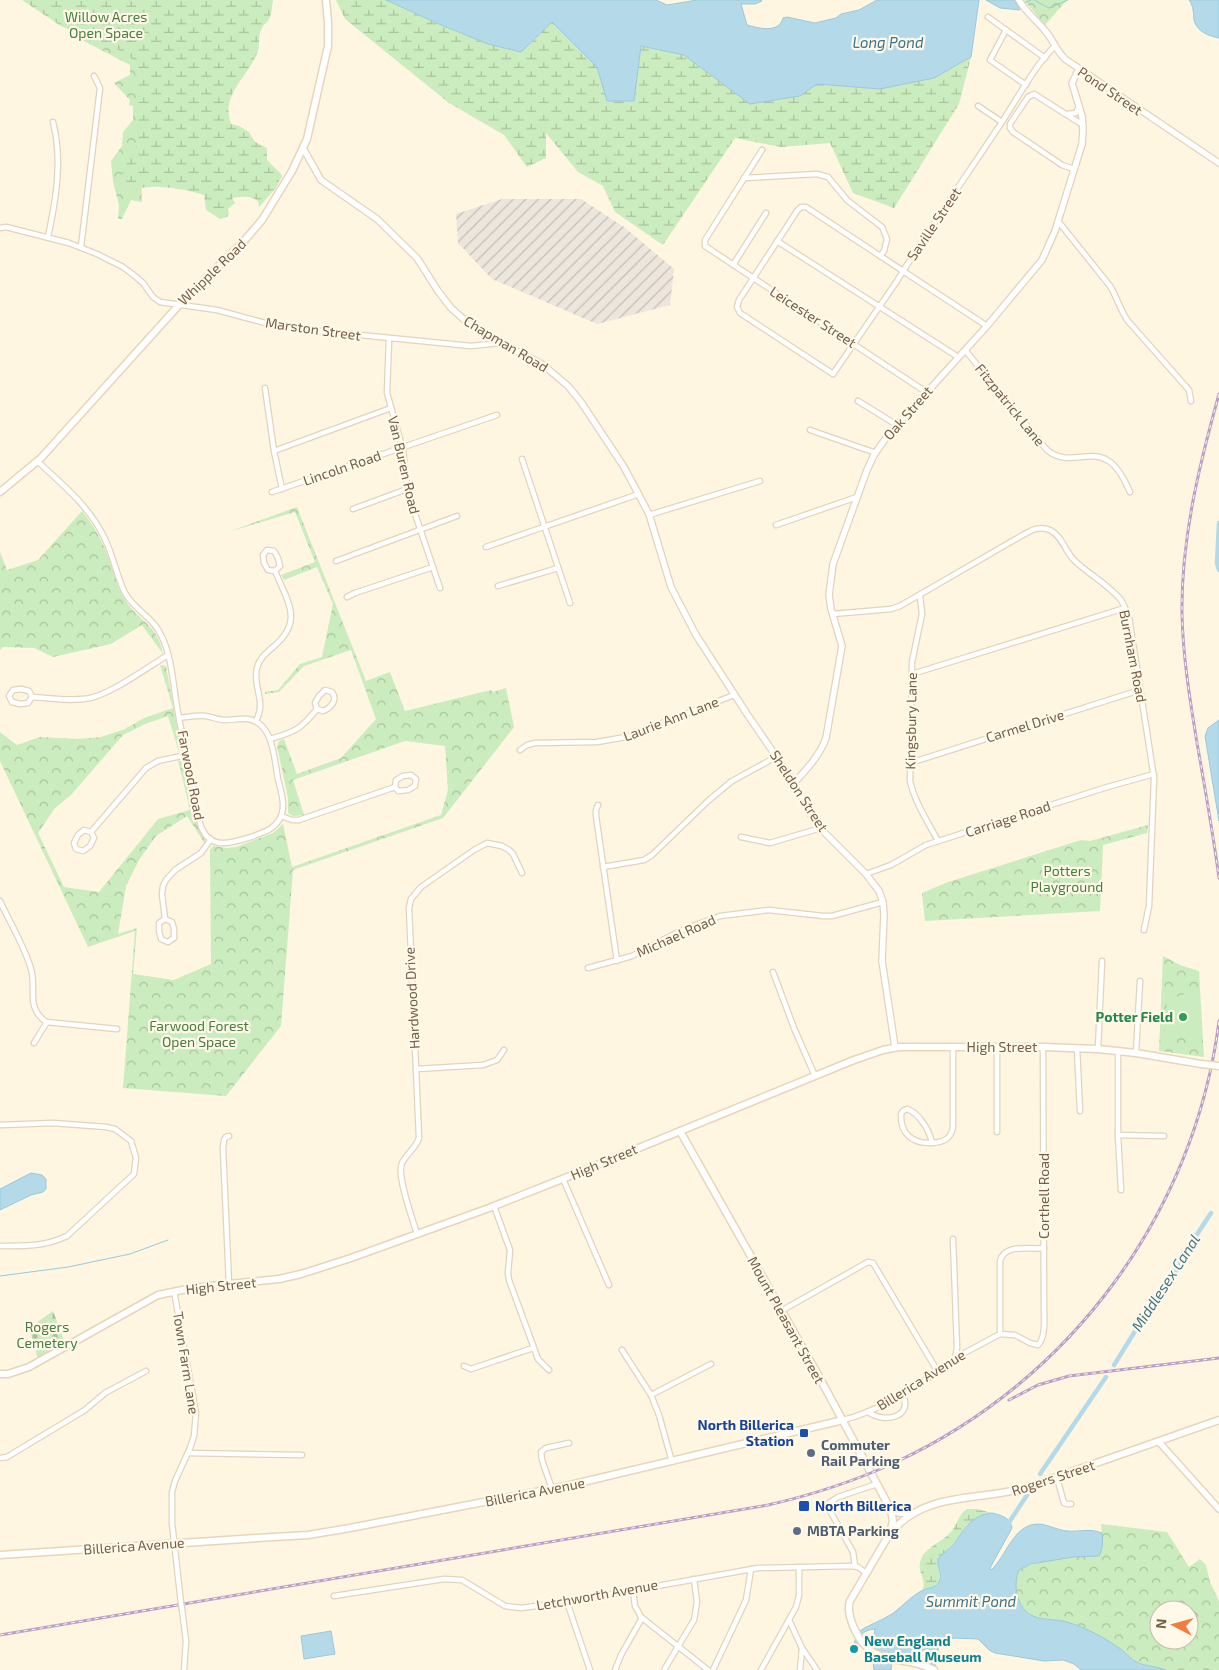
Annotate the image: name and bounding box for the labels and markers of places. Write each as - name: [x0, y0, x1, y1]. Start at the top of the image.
- place label: Potter Field: [1096, 1008, 1173, 1025]
- marker: Potter Field: [1177, 1011, 1189, 1023]
- place label: North Billerica Station: [698, 1416, 794, 1449]
- marker: North Billerica Station: [798, 1427, 810, 1439]
- place label: Commuter Rail Parking: [821, 1436, 900, 1469]
- marker: Commuter Rail Parking: [805, 1447, 817, 1459]
- place label: North Billerica: [815, 1497, 911, 1514]
- marker: North Billerica: [797, 1499, 811, 1513]
- place label: MBTA Parking: [807, 1522, 899, 1539]
- marker: MBTA Parking: [791, 1525, 803, 1537]
- place label: New England Baseball Museum: [864, 1632, 982, 1665]
- marker: New England Baseball Museum: [848, 1643, 860, 1655]

